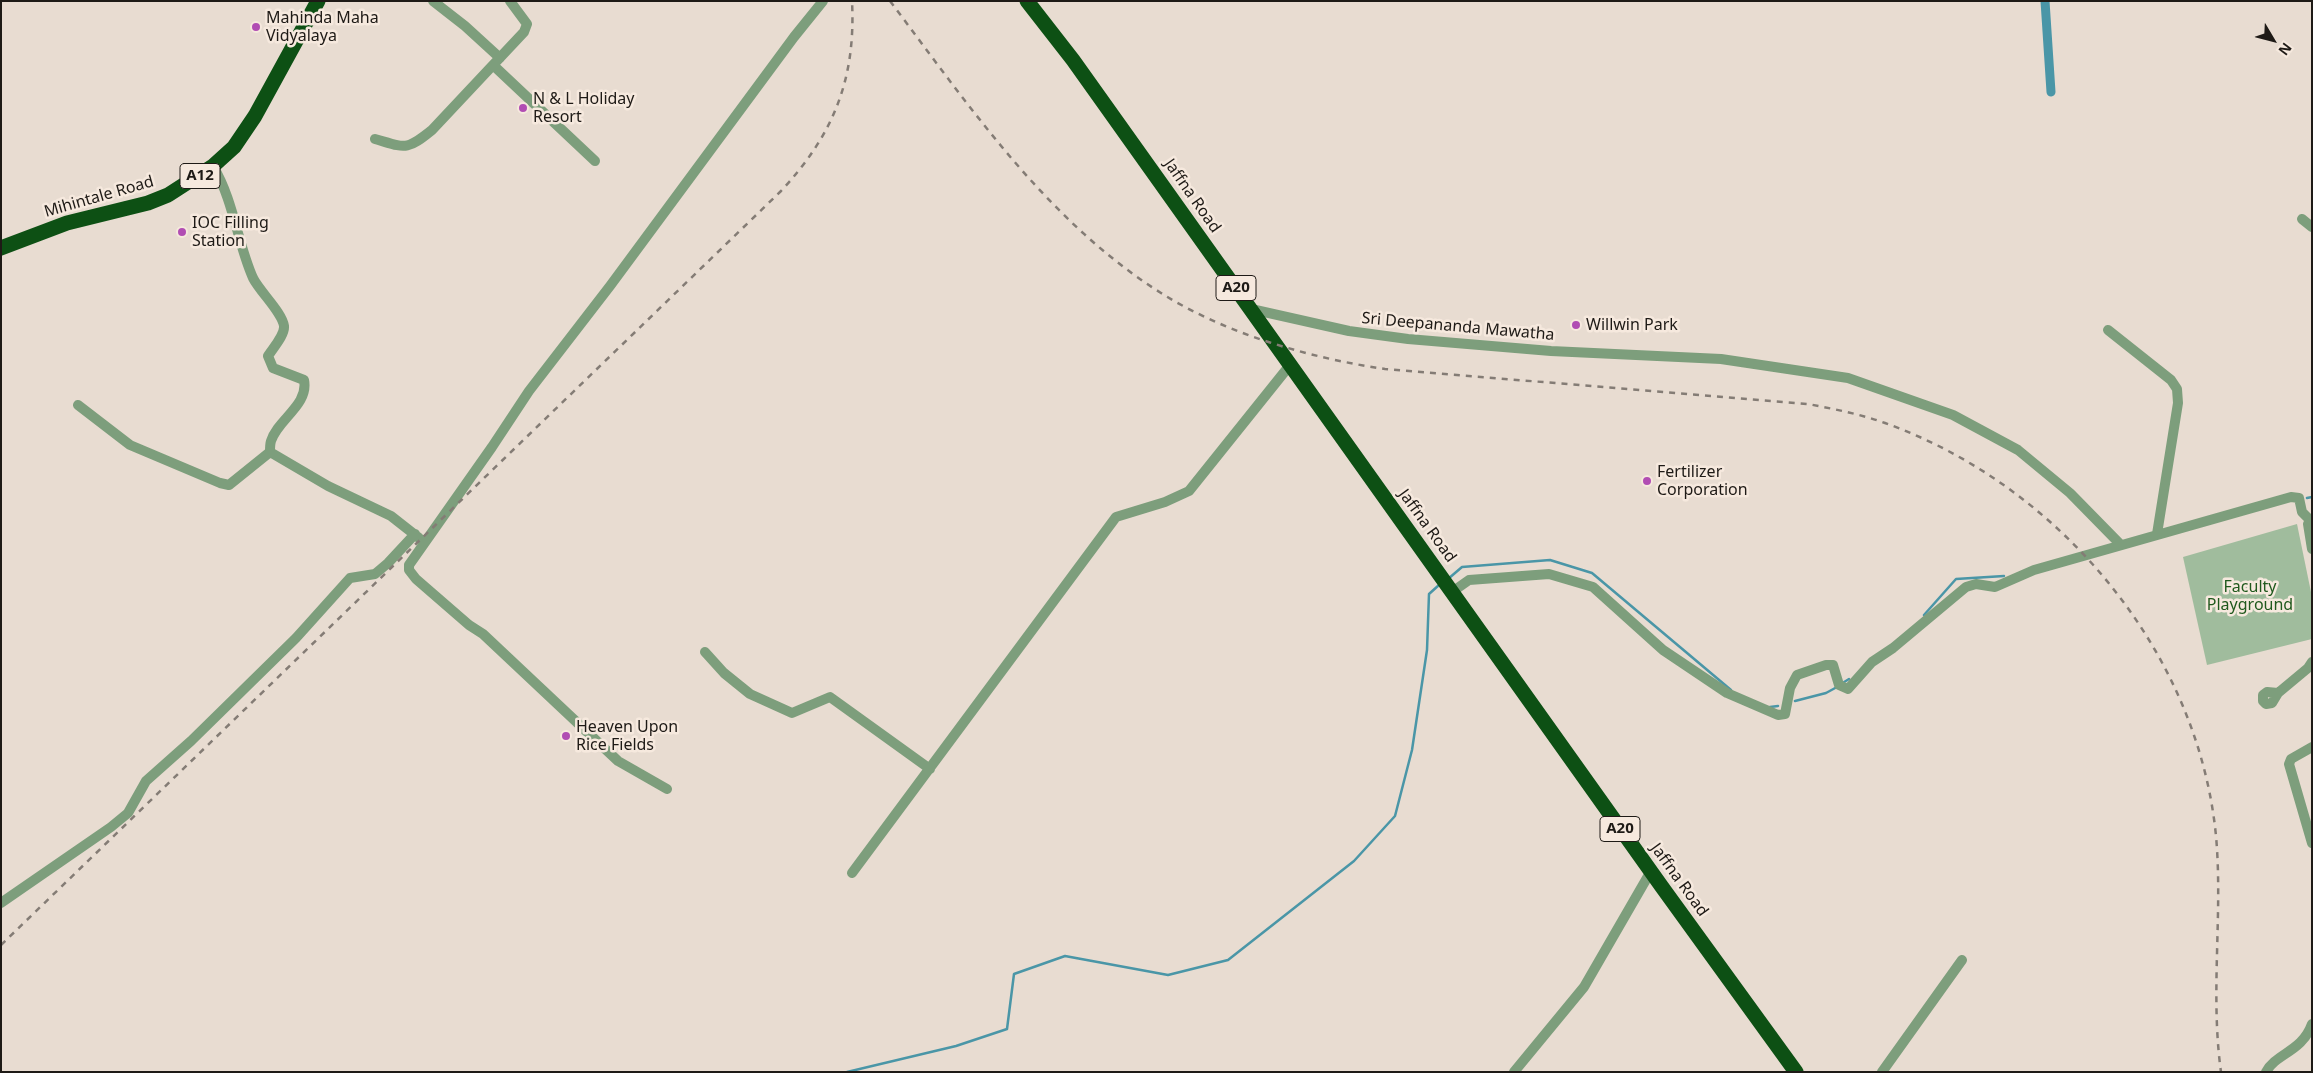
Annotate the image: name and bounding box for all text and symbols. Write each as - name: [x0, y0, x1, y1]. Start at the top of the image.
- place label: Mahinda Maha Vidyalaya: [266, 8, 379, 46]
- north arrow: [2248, 15, 2298, 65]
- marker: Mahinda Maha Vidyalaya: [250, 21, 262, 33]
- text: N: [2274, 39, 2296, 60]
- place label: N & L Holiday Resort: [533, 89, 635, 127]
- marker: N & L Holiday Resort: [517, 102, 529, 114]
- street label: Jaffna Road: [1160, 155, 1224, 237]
- road number: A12: [180, 164, 220, 188]
- street label: Mihintale Road: [42, 172, 156, 222]
- place label: IOC Filling Station: [192, 213, 269, 251]
- marker: IOC Filling Station: [176, 226, 188, 238]
- road number: A20: [1216, 276, 1256, 300]
- street label: Sri Deepananda Mawatha: [1361, 309, 1555, 345]
- place label: Willwin Park: [1586, 315, 1678, 335]
- marker: Willwin Park: [1570, 319, 1582, 331]
- place label: Fertilizer Corporation: [1657, 462, 1748, 500]
- marker: Fertilizer Corporation: [1641, 475, 1653, 487]
- street label: Jaffna Road: [1394, 486, 1460, 566]
- park label: Faculty Playground: [2207, 577, 2293, 615]
- place label: Heaven Upon Rice Fields: [576, 717, 678, 755]
- marker: Heaven Upon Rice Fields: [560, 730, 572, 742]
- road number: A20: [1600, 816, 1640, 842]
- street label: Jaffna Road: [1646, 840, 1712, 920]

